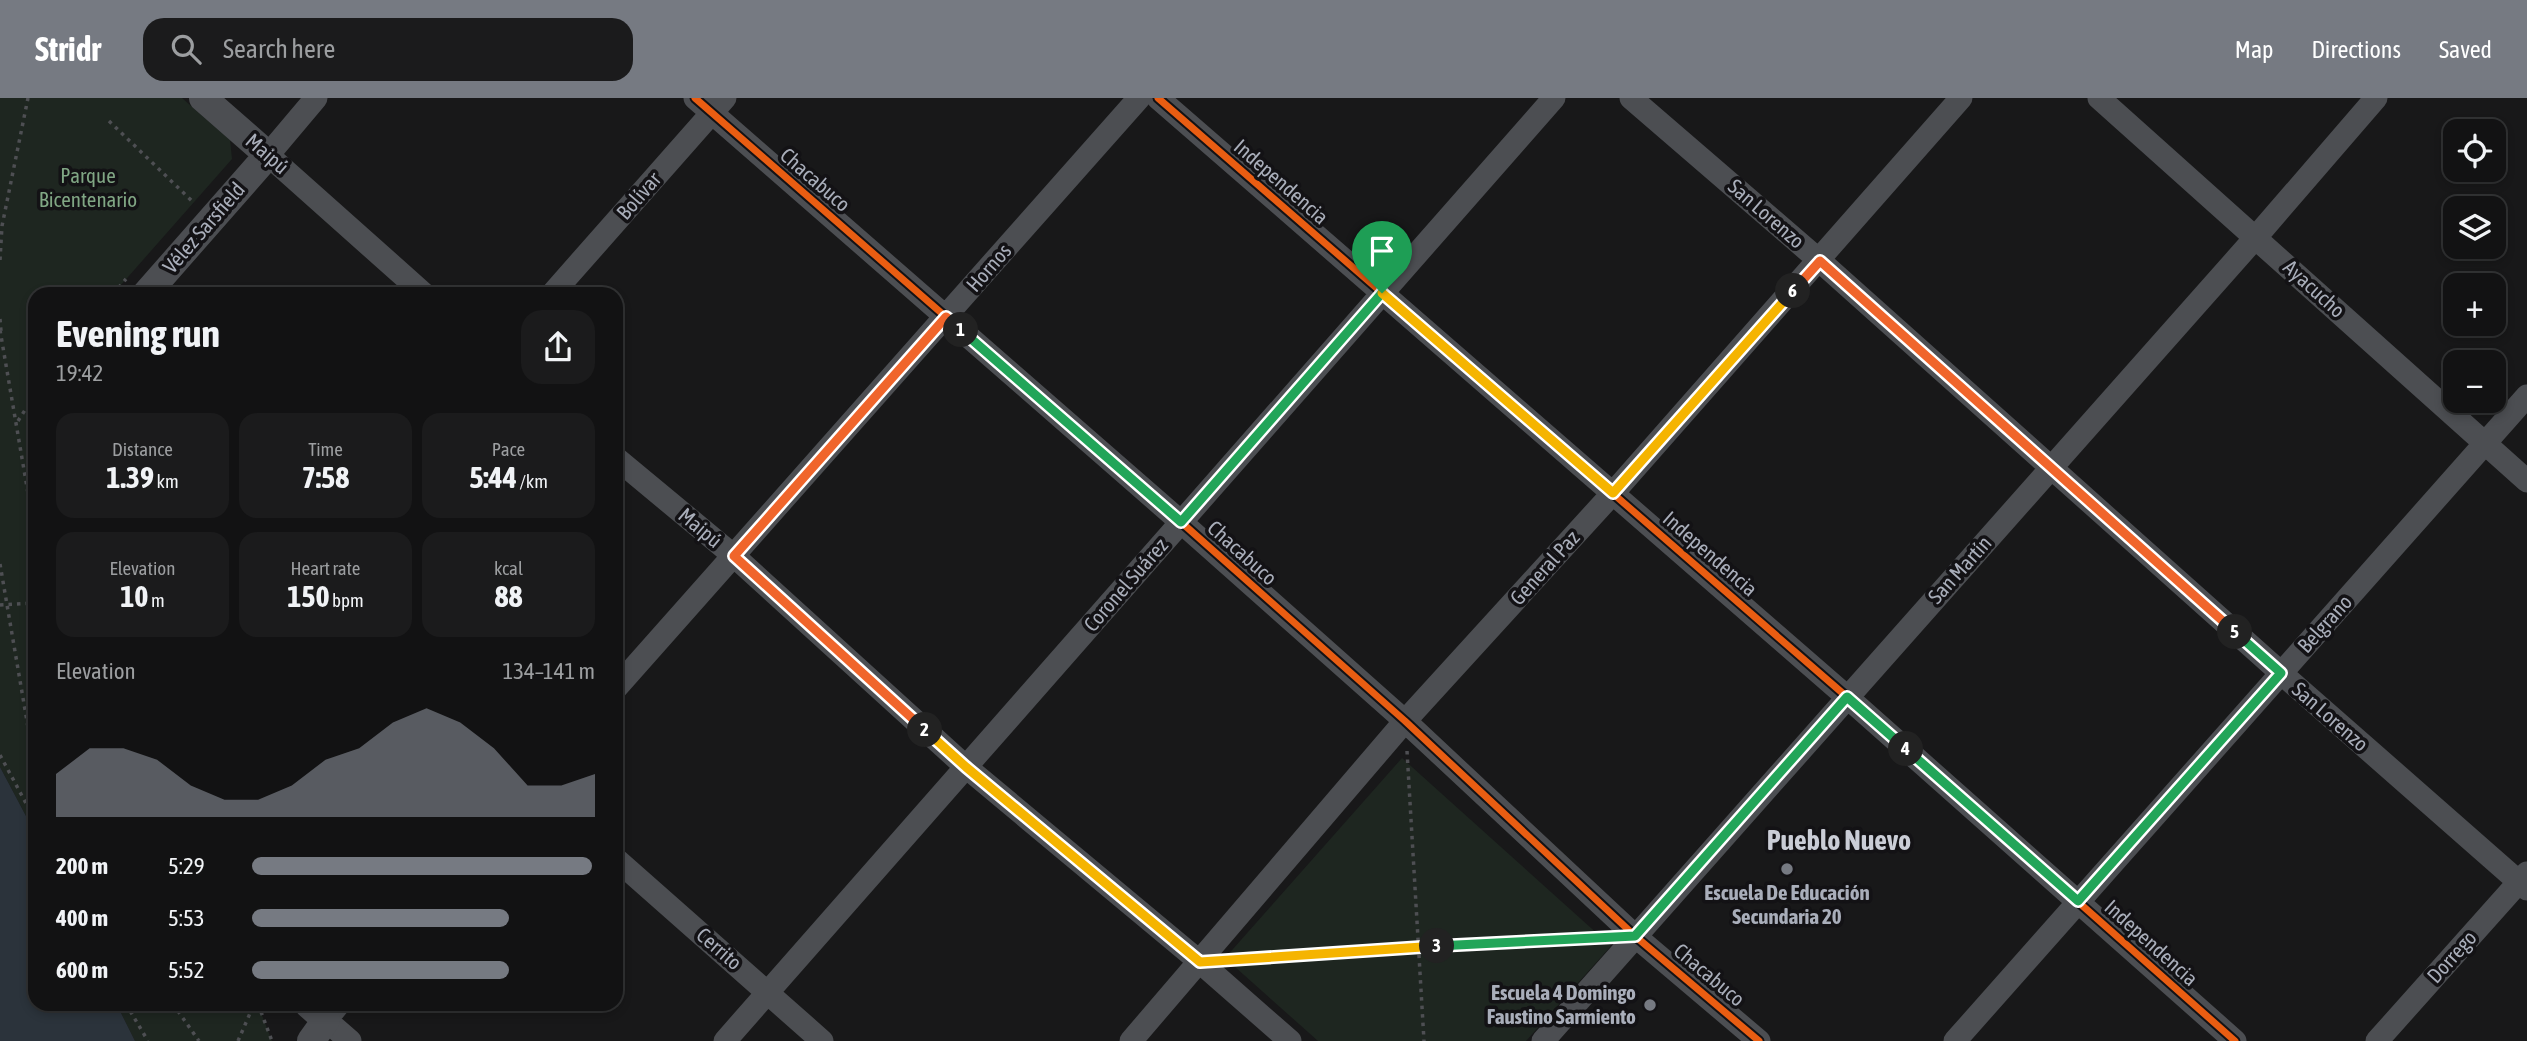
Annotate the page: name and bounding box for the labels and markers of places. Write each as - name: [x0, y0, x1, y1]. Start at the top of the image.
- pin: [1352, 221, 1412, 293]
- pin: 6: [1776, 274, 1811, 308]
- pin: 1: [944, 313, 978, 348]
- pin: 5: [2218, 614, 2252, 650]
- pin: 2: [908, 712, 942, 748]
- pin: 4: [1888, 732, 1924, 766]
- marker: Escuela De Educación Secundaria 20: [1779, 861, 1795, 877]
- place label: Escuela De Educación Secundaria 20: [1704, 880, 1870, 928]
- pin: 3: [1420, 928, 1454, 964]
- place label: Escuela 4 Domingo Faustino Sarmiento: [1487, 980, 1636, 1028]
- marker: Escuela 4 Domingo Faustino Sarmiento: [1642, 997, 1658, 1013]

